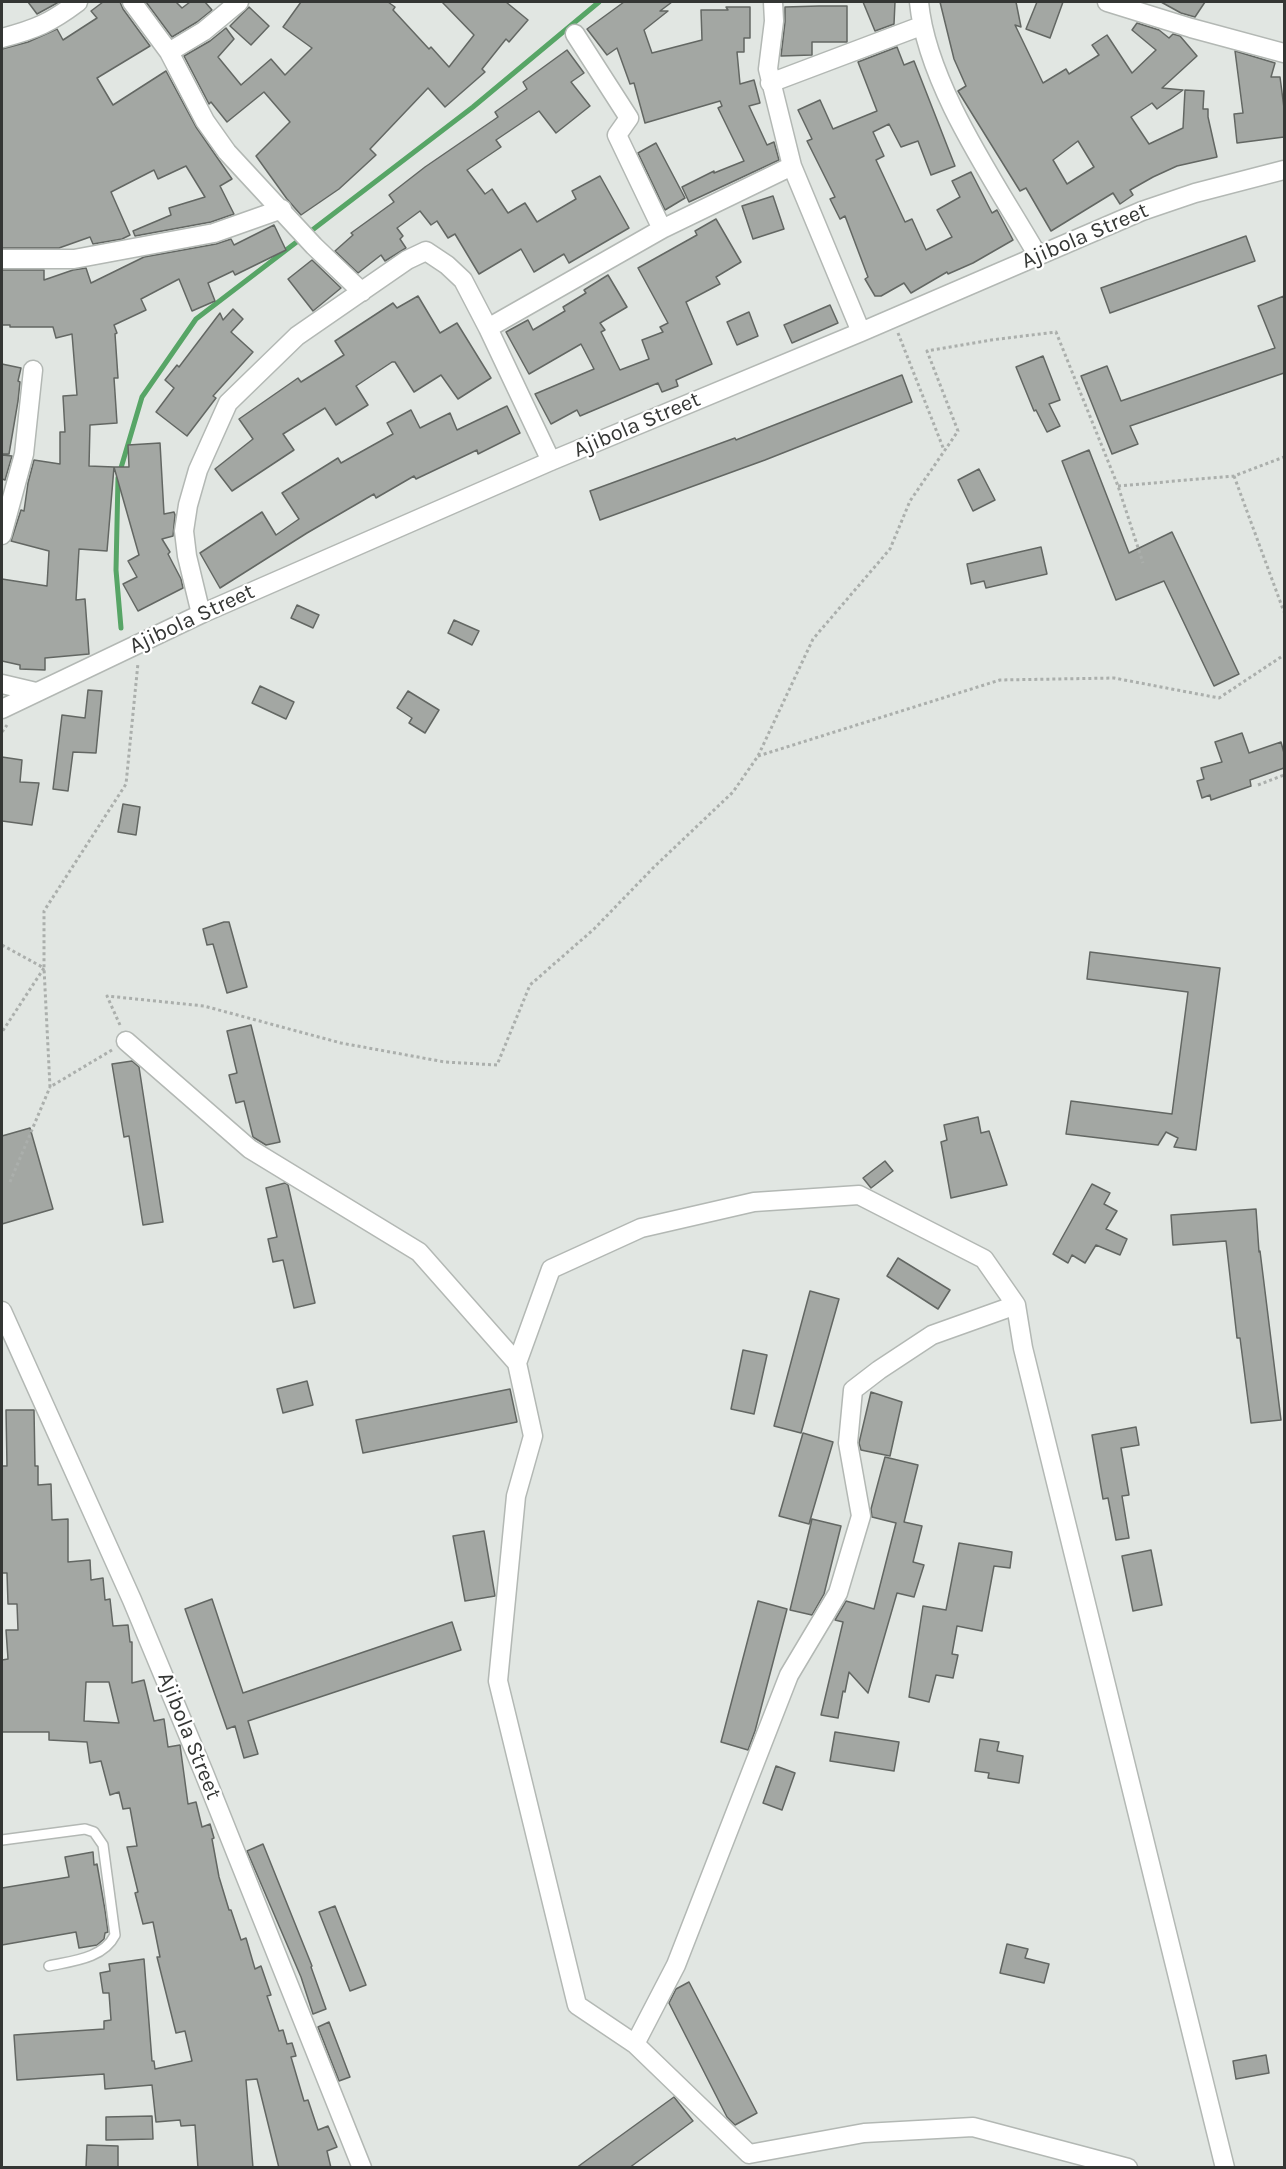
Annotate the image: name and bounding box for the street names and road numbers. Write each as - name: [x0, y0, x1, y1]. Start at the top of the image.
- street label: Ajibola Street: [1018, 197, 1152, 275]
- street label: Ajibola Street: [570, 386, 704, 464]
- street label: Ajibola Street: [125, 579, 259, 659]
- street label: Ajibola Street: [151, 1668, 227, 1804]

